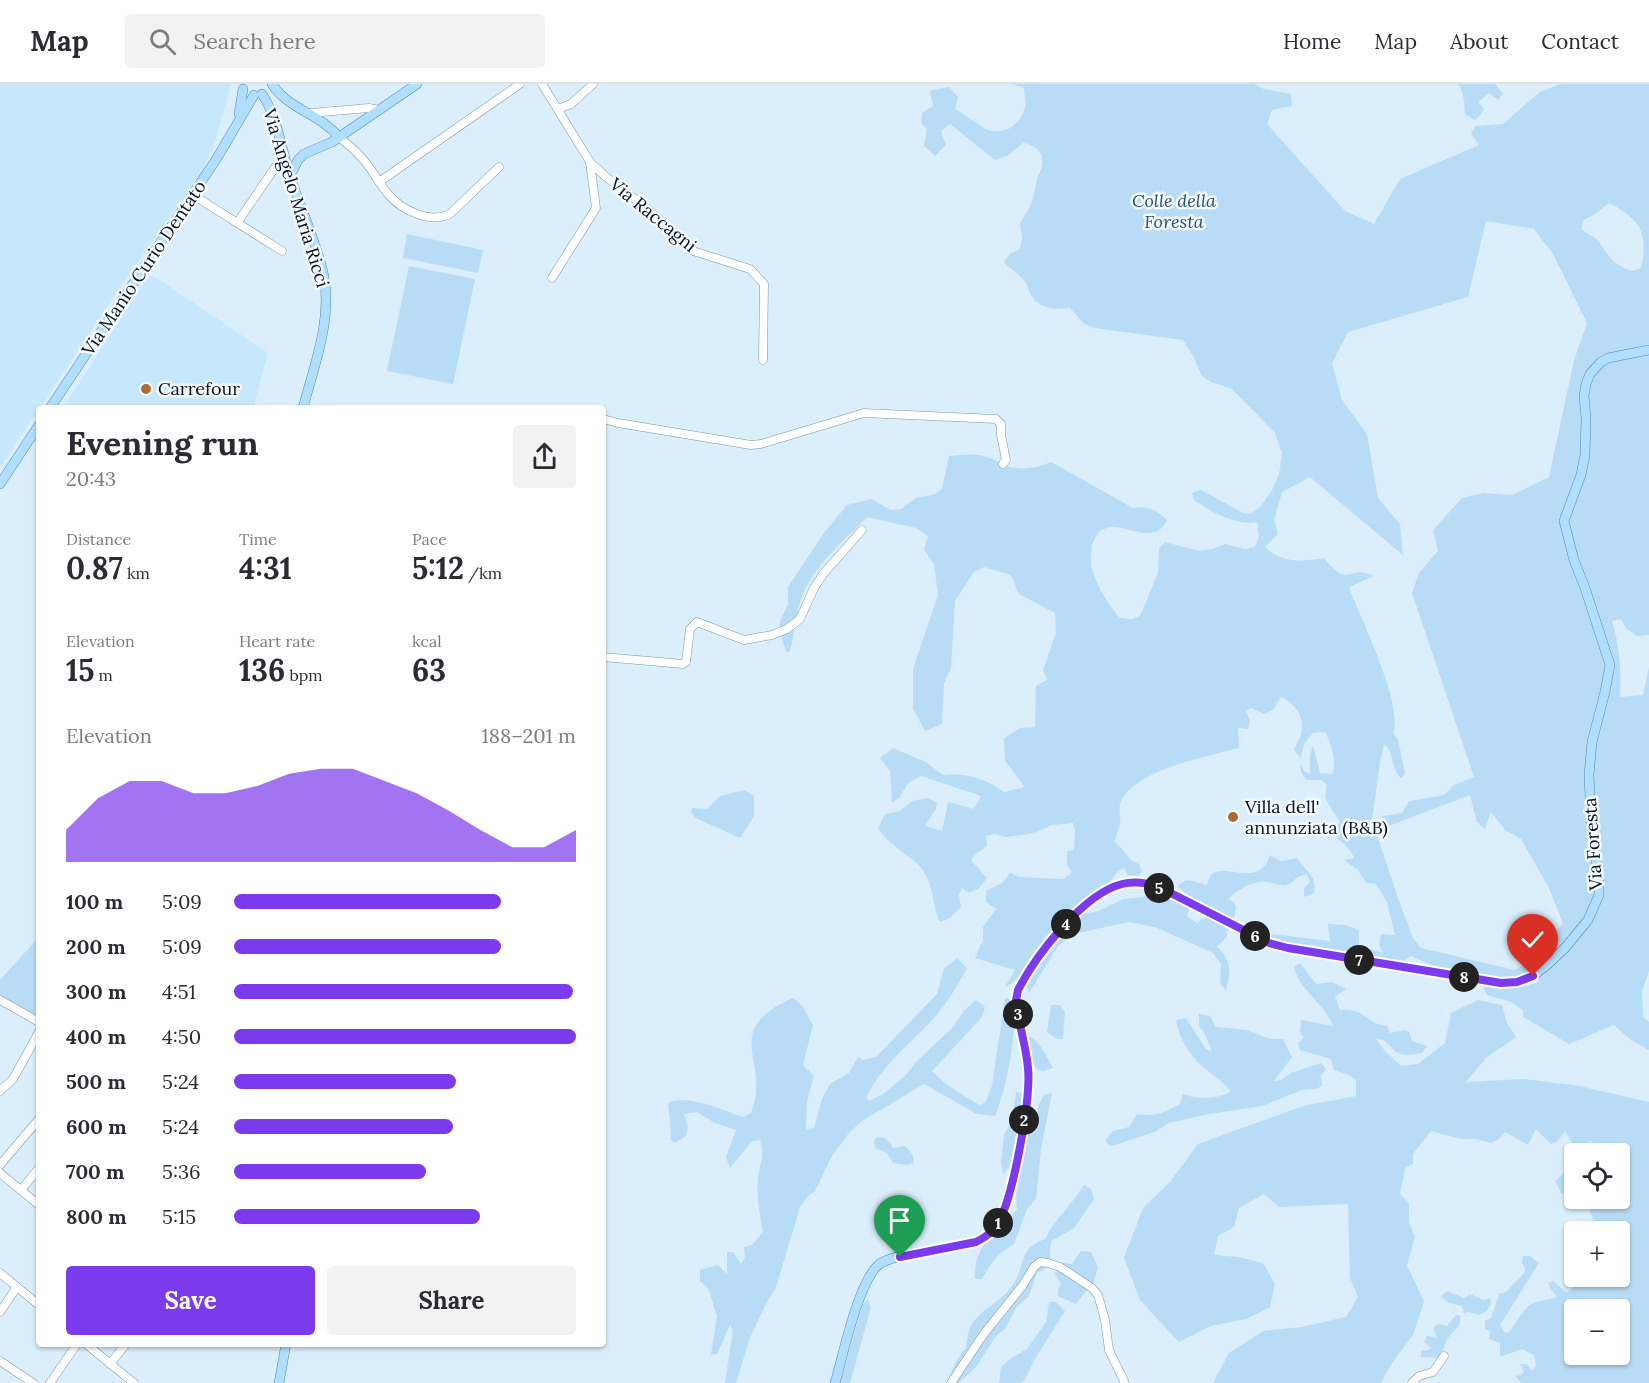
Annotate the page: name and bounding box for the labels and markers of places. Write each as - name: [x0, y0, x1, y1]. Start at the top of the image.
- place label: Carrefour: [158, 377, 240, 400]
- marker: Carrefour: [139, 382, 153, 396]
- place label: Villa dell' annunziata (B&B): [1244, 795, 1388, 839]
- marker: Villa dell' annunziata (B&B): [1226, 810, 1240, 824]
- pin: 5: [1144, 873, 1174, 903]
- pin: 4: [1051, 909, 1081, 939]
- pin: [1507, 914, 1558, 976]
- pin: 6: [1240, 921, 1270, 951]
- pin: 7: [1344, 945, 1374, 975]
- pin: 8: [1449, 962, 1479, 992]
- pin: 3: [1003, 999, 1033, 1029]
- pin: 2: [1009, 1105, 1039, 1135]
- pin: [874, 1195, 925, 1257]
- pin: 1: [983, 1208, 1013, 1238]

